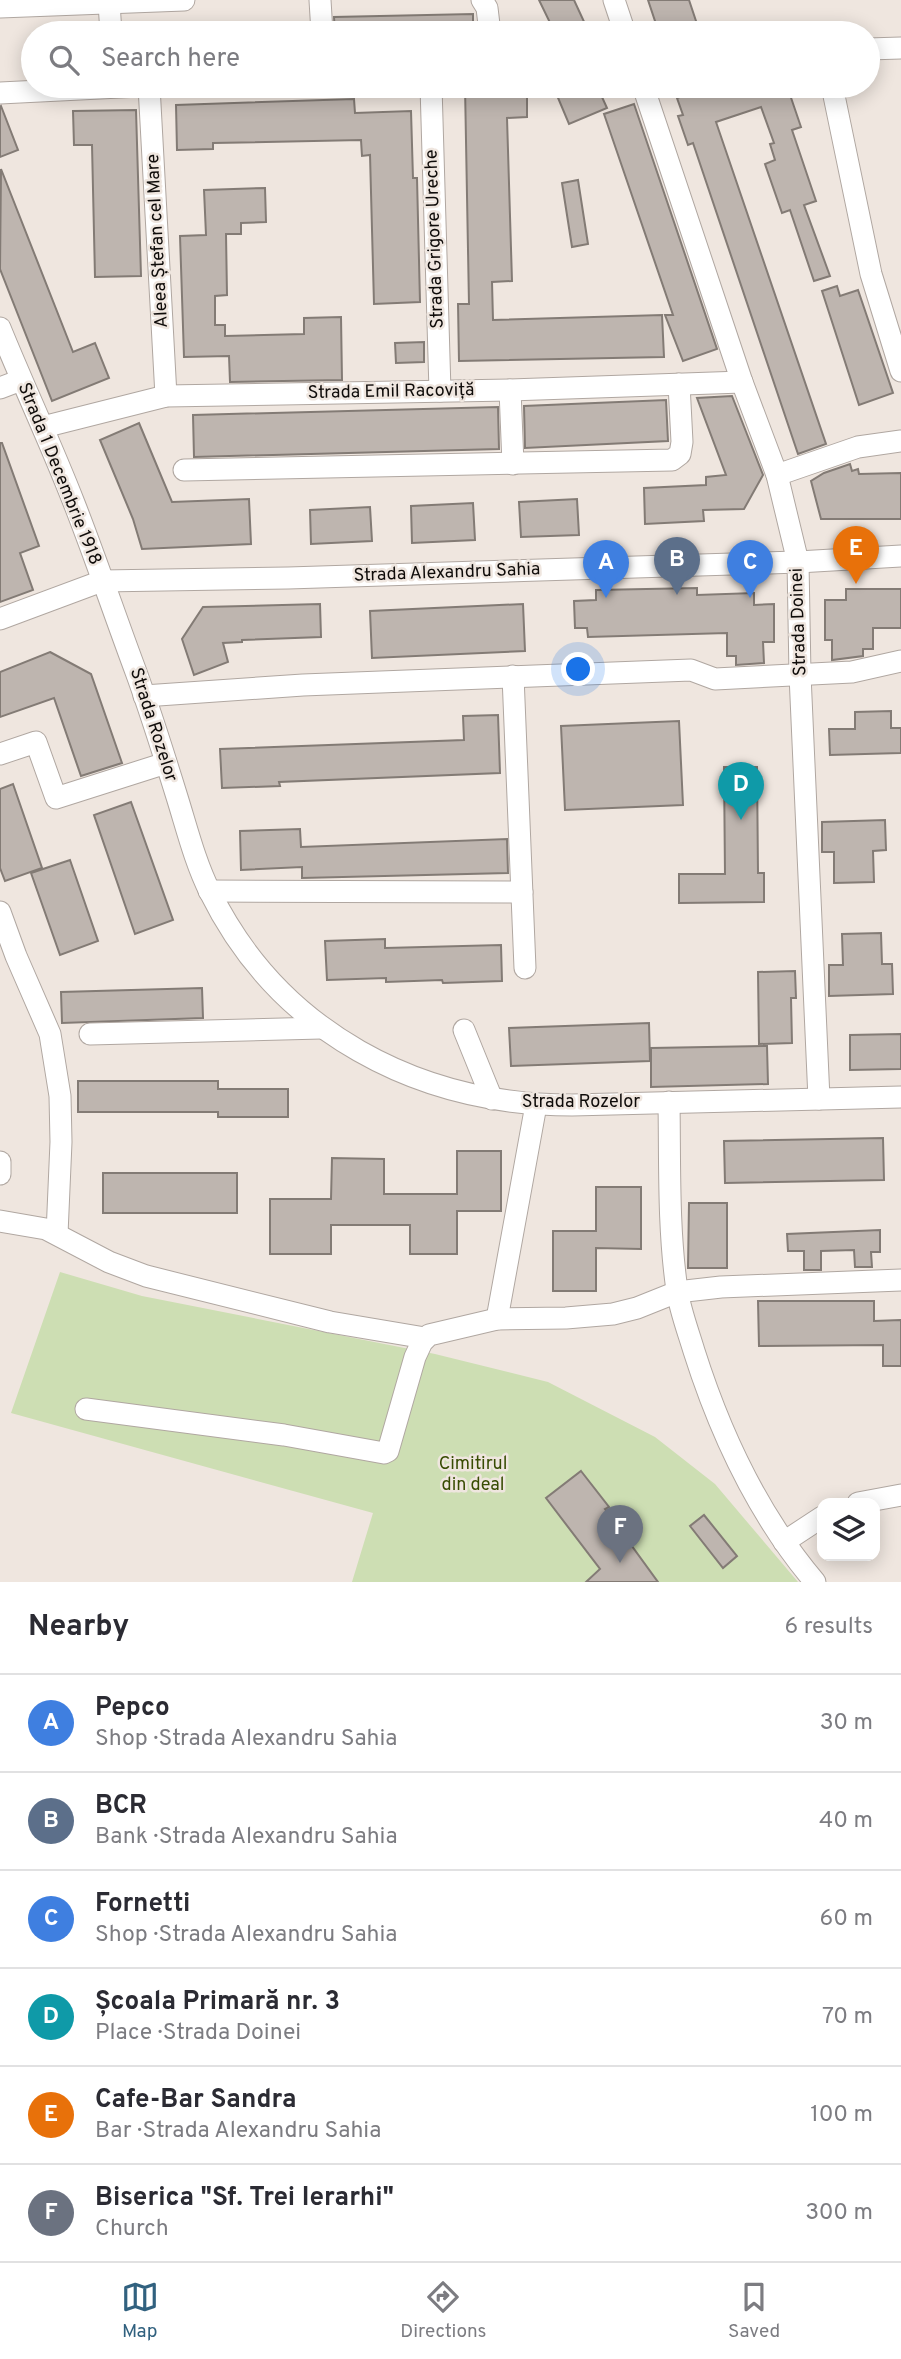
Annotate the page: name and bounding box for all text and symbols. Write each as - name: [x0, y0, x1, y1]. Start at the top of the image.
- search box: [21, 21, 880, 98]
- icon: search: [45, 41, 83, 79]
- text: Search here: [101, 43, 240, 76]
- street label: Strada Grigore Ureche: [420, 149, 450, 329]
- street label: Aleea Ștefan cel Mare: [142, 153, 174, 329]
- street label: Strada 1 Decembrie 1918: [12, 379, 106, 569]
- street label: Strada Emil Racoviță: [307, 379, 475, 405]
- pin: E: [833, 526, 879, 584]
- pin: B: [654, 537, 700, 595]
- pin: A: [583, 540, 629, 598]
- pin: C: [727, 540, 773, 598]
- street label: Strada Alexandru Sahia: [353, 558, 541, 588]
- street label: Strada Doinei: [786, 567, 812, 677]
- your location: [561, 652, 595, 686]
- street label: Strada Rozelor: [124, 665, 182, 785]
- pin: D: [718, 762, 764, 820]
- street label: Strada Rozelor: [522, 1091, 640, 1114]
- park label: Cimitirul din deal: [439, 1453, 507, 1497]
- map controls: [817, 1498, 880, 1561]
- button: layers: [817, 1498, 880, 1561]
- pin: F: [597, 1505, 643, 1563]
- text: Nearby: [28, 1609, 129, 1646]
- text: 6 results: [785, 1613, 873, 1642]
- text: Pepco: [95, 1692, 170, 1725]
- text: A: [43, 1709, 59, 1738]
- text: 30 m: [820, 1709, 873, 1738]
- text: Shop · Strada Alexandru Sahia: [95, 1725, 397, 1754]
- text: BCR: [95, 1790, 147, 1823]
- text: B: [43, 1807, 59, 1836]
- text: 40 m: [819, 1807, 873, 1836]
- text: Bank · Strada Alexandru Sahia: [95, 1823, 398, 1852]
- text: Fornetti: [95, 1888, 190, 1921]
- text: C: [44, 1905, 58, 1934]
- text: 60 m: [820, 1905, 873, 1934]
- text: Shop · Strada Alexandru Sahia: [95, 1921, 397, 1950]
- text: Școala Primară nr. 3: [95, 1986, 340, 2019]
- text: D: [43, 2003, 59, 2032]
- text: 70 m: [822, 2003, 873, 2032]
- text: Place · Strada Doinei: [95, 2019, 301, 2048]
- text: Cafe-Bar Sandra: [95, 2084, 297, 2117]
- text: E: [44, 2101, 58, 2130]
- text: 100 m: [810, 2101, 873, 2130]
- text: Bar · Strada Alexandru Sahia: [95, 2117, 381, 2146]
- text: Biserica "Sf. Trei Ierarhi": [95, 2182, 394, 2215]
- text: F: [44, 2199, 58, 2228]
- text: 300 m: [805, 2199, 873, 2228]
- text: Church: [95, 2215, 169, 2244]
- tab: Map: [121, 2278, 159, 2344]
- tab: Directions: [400, 2278, 487, 2344]
- tab: Saved: [728, 2278, 780, 2344]

